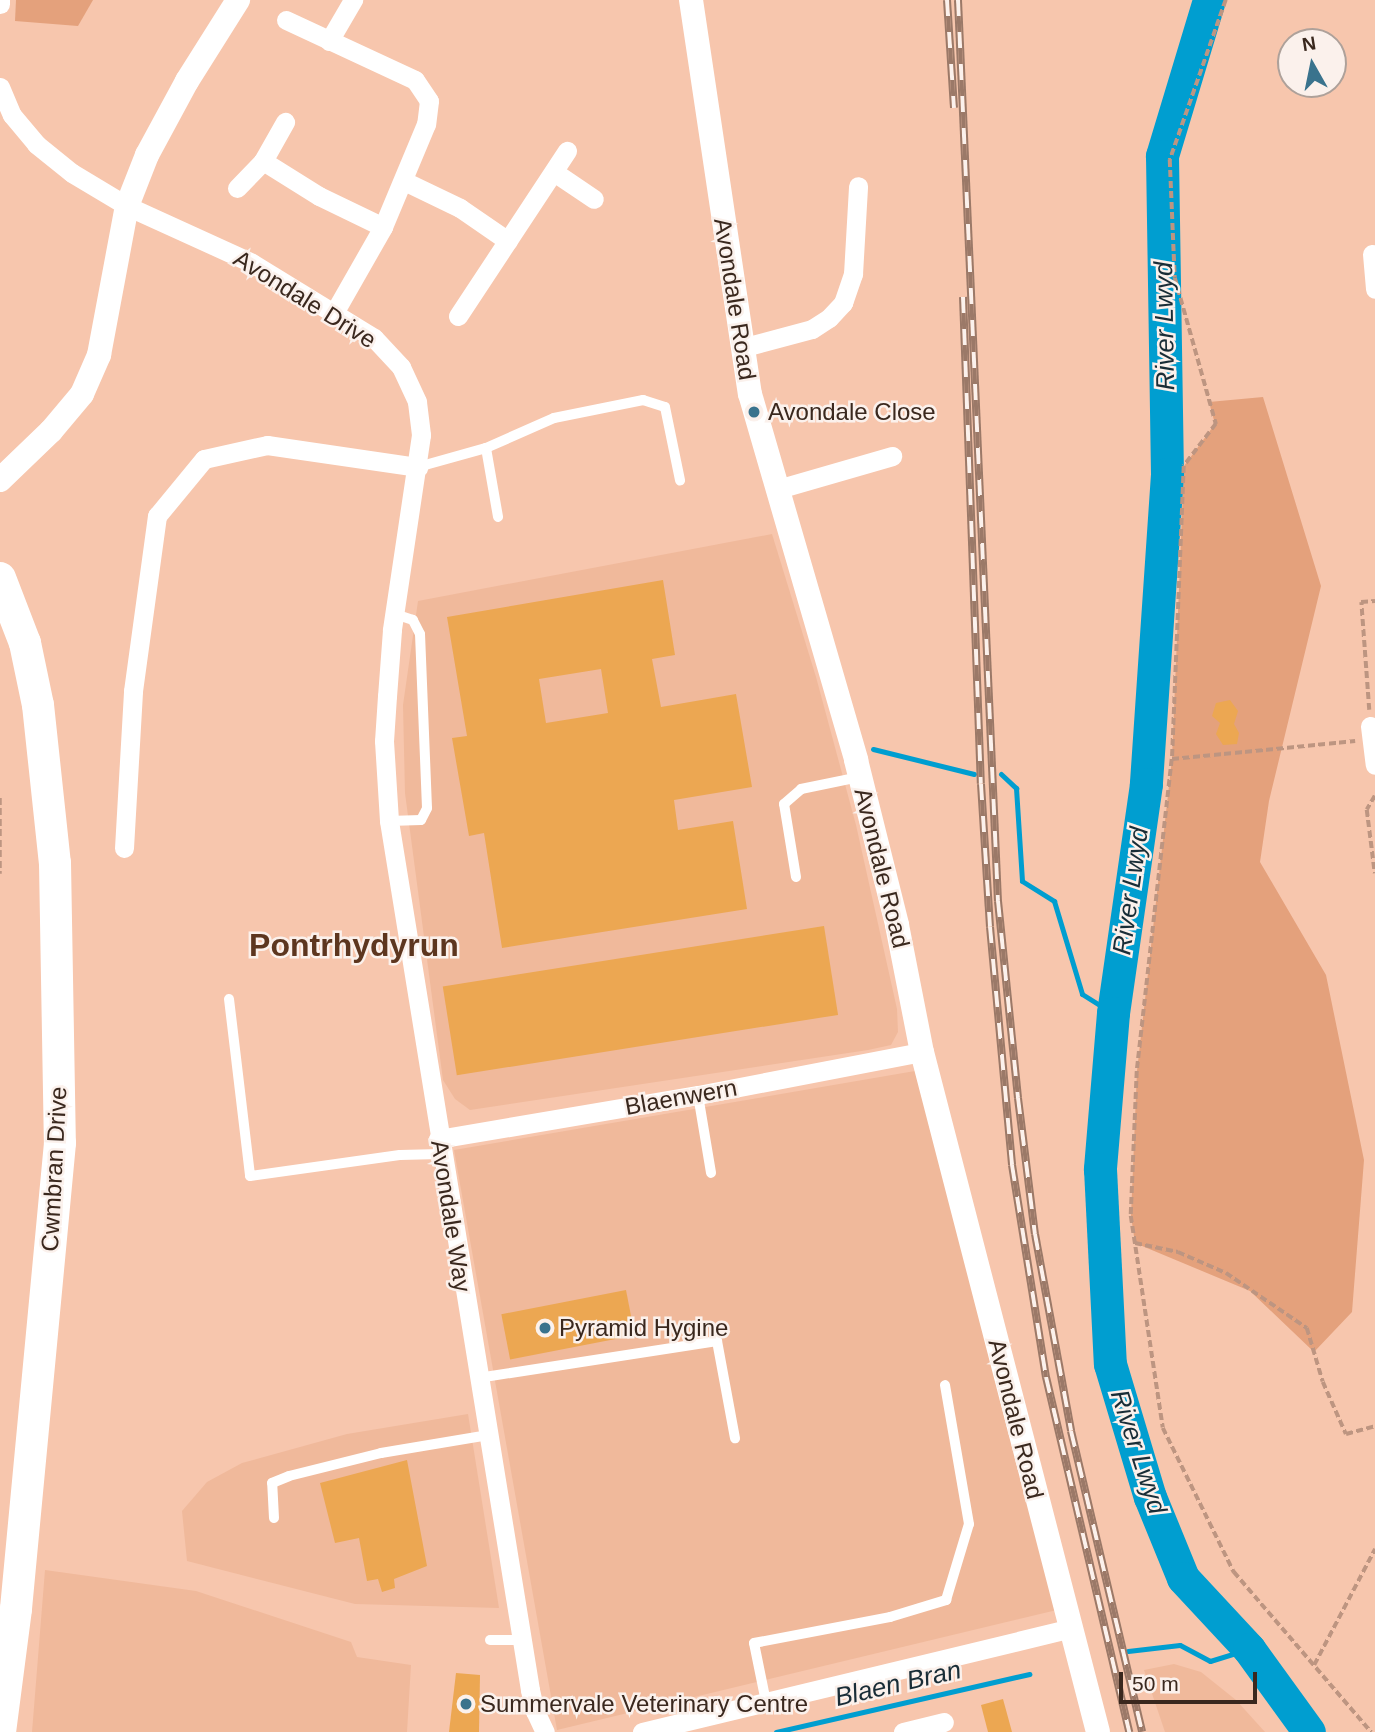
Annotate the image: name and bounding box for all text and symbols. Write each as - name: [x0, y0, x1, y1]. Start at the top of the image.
- north arrow: [1277, 28, 1347, 98]
- text: N: [1301, 32, 1317, 55]
- street label: Avondale Road: [708, 216, 762, 382]
- street label: Avondale Drive: [229, 244, 381, 354]
- water label: River Lwyd: [1148, 261, 1182, 391]
- place label: Avondale Close: [768, 398, 936, 426]
- marker: Avondale Close: [746, 404, 762, 420]
- street label: Avondale Road: [848, 785, 916, 951]
- water label: River Lwyd: [1107, 825, 1155, 957]
- district label: Pontrhydyrun: [249, 926, 459, 964]
- street label: Blaenwern: [623, 1073, 739, 1121]
- street label: Cwmbran Drive: [35, 1086, 73, 1252]
- street label: Avondale Way: [425, 1138, 477, 1294]
- place label: Pyramid Hygine: [559, 1314, 728, 1342]
- marker: Pyramid Hygine: [537, 1320, 553, 1336]
- street label: Avondale Road: [982, 1336, 1050, 1502]
- water label: River Lwyd: [1103, 1386, 1173, 1518]
- water label: Blaen Bran: [832, 1654, 964, 1714]
- scale bar: [1123, 1658, 1261, 1702]
- text: 50 m: [1132, 1672, 1179, 1695]
- place label: Summervale Veterinary Centre: [480, 1690, 808, 1718]
- marker: Summervale Veterinary Centre: [458, 1696, 474, 1712]

